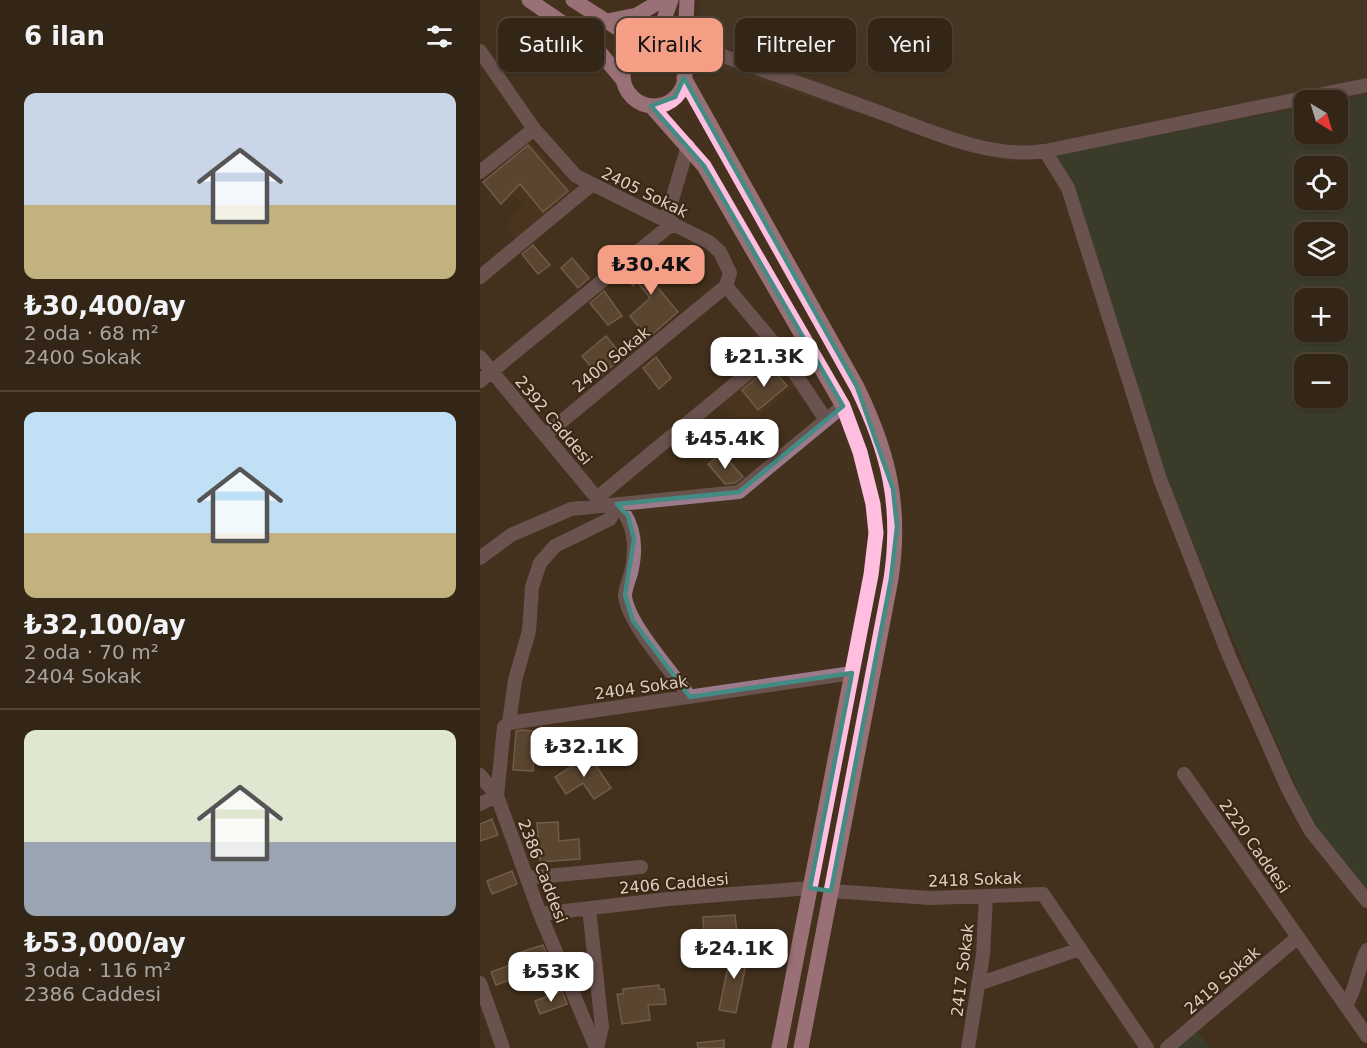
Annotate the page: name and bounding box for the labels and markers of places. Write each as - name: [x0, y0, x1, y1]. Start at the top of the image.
- pin: ₺30.4K: [602, 245, 700, 296]
- pin: ₺21.3K: [715, 337, 813, 388]
- pin: ₺45.4K: [676, 419, 774, 470]
- pin: ₺32.1K: [535, 727, 633, 778]
- pin: ₺24.1K: [685, 929, 783, 980]
- pin: ₺53K: [515, 952, 587, 1003]

